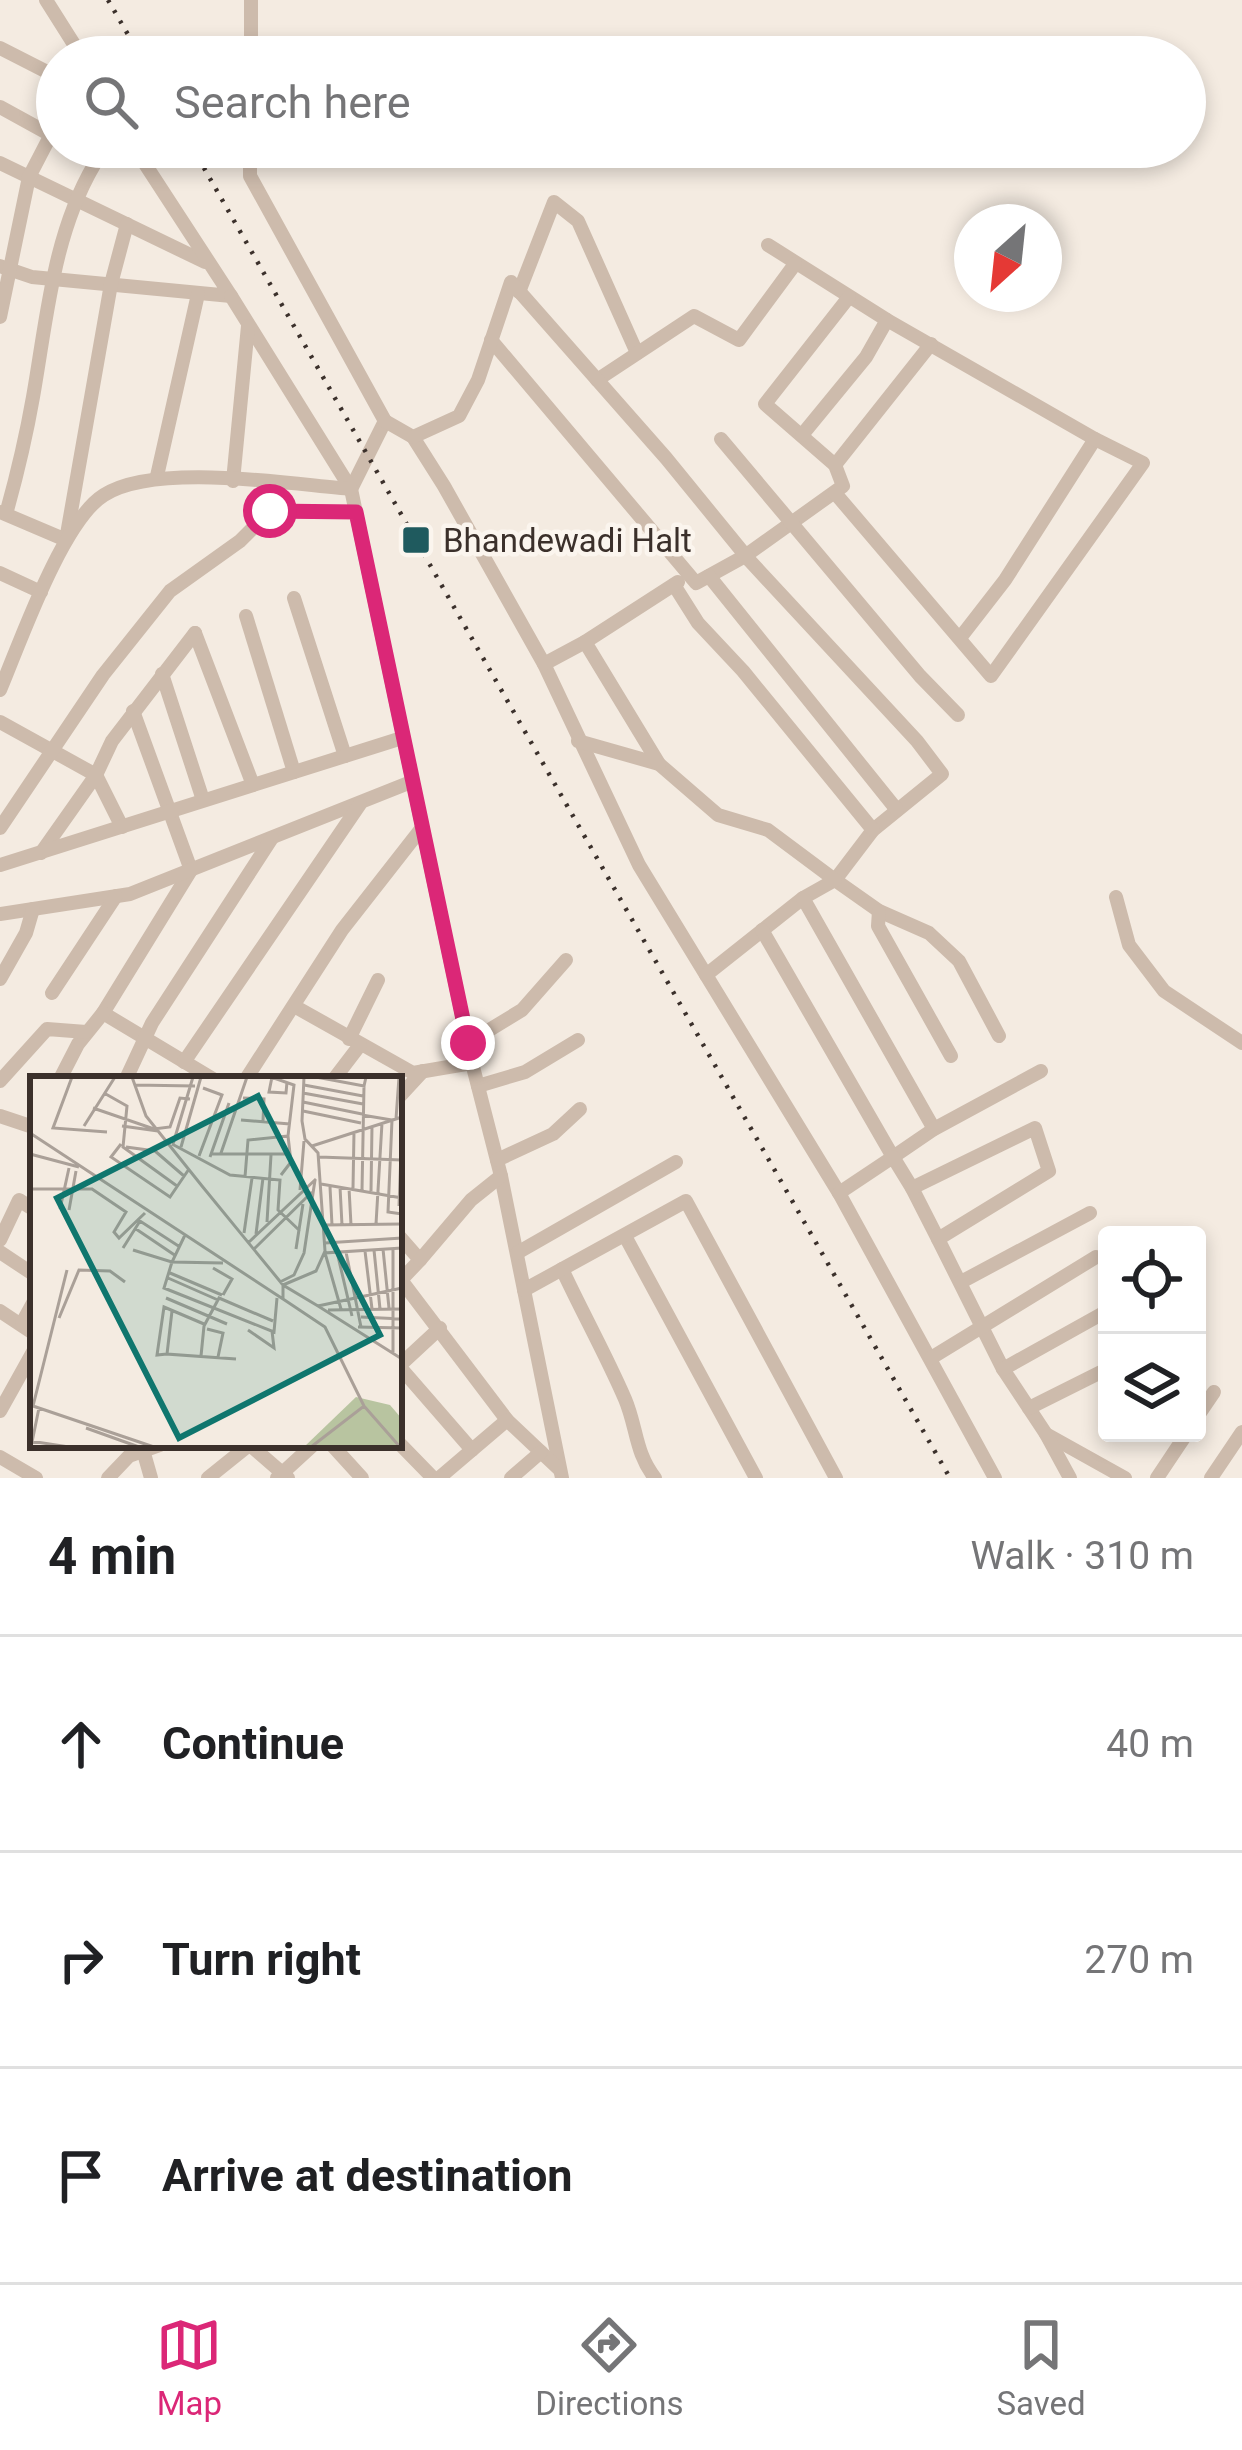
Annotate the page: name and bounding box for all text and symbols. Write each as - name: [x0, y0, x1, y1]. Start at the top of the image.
- search box: [36, 36, 1206, 168]
- icon: search: [78, 69, 144, 135]
- text: Search here: [174, 76, 411, 129]
- north arrow: [954, 204, 1062, 312]
- route start: [243, 484, 297, 538]
- place label: Bhandewadi Halt: [443, 521, 692, 560]
- marker: Bhandewadi Halt: [400, 524, 432, 556]
- route end: [441, 1016, 495, 1070]
- inset map: [30, 1076, 402, 1448]
- map controls: [1098, 1226, 1206, 1442]
- button: locate: [1098, 1226, 1206, 1334]
- button: layers: [1098, 1334, 1206, 1442]
- text: 4 min: [48, 1527, 176, 1586]
- text: Walk · 310 m: [970, 1533, 1194, 1579]
- icon: ahead: [48, 1711, 114, 1777]
- text: Continue: [162, 1717, 344, 1770]
- text: 40 m: [1106, 1721, 1194, 1767]
- icon: right: [48, 1927, 114, 1993]
- text: Turn right: [162, 1933, 361, 1986]
- text: 270 m: [1084, 1937, 1194, 1983]
- icon: arrive: [48, 2143, 114, 2209]
- text: Arrive at destination: [162, 2149, 573, 2202]
- tab: Map: [156, 2312, 222, 2423]
- tab: Directions: [535, 2312, 684, 2423]
- tab: Saved: [996, 2312, 1086, 2423]

